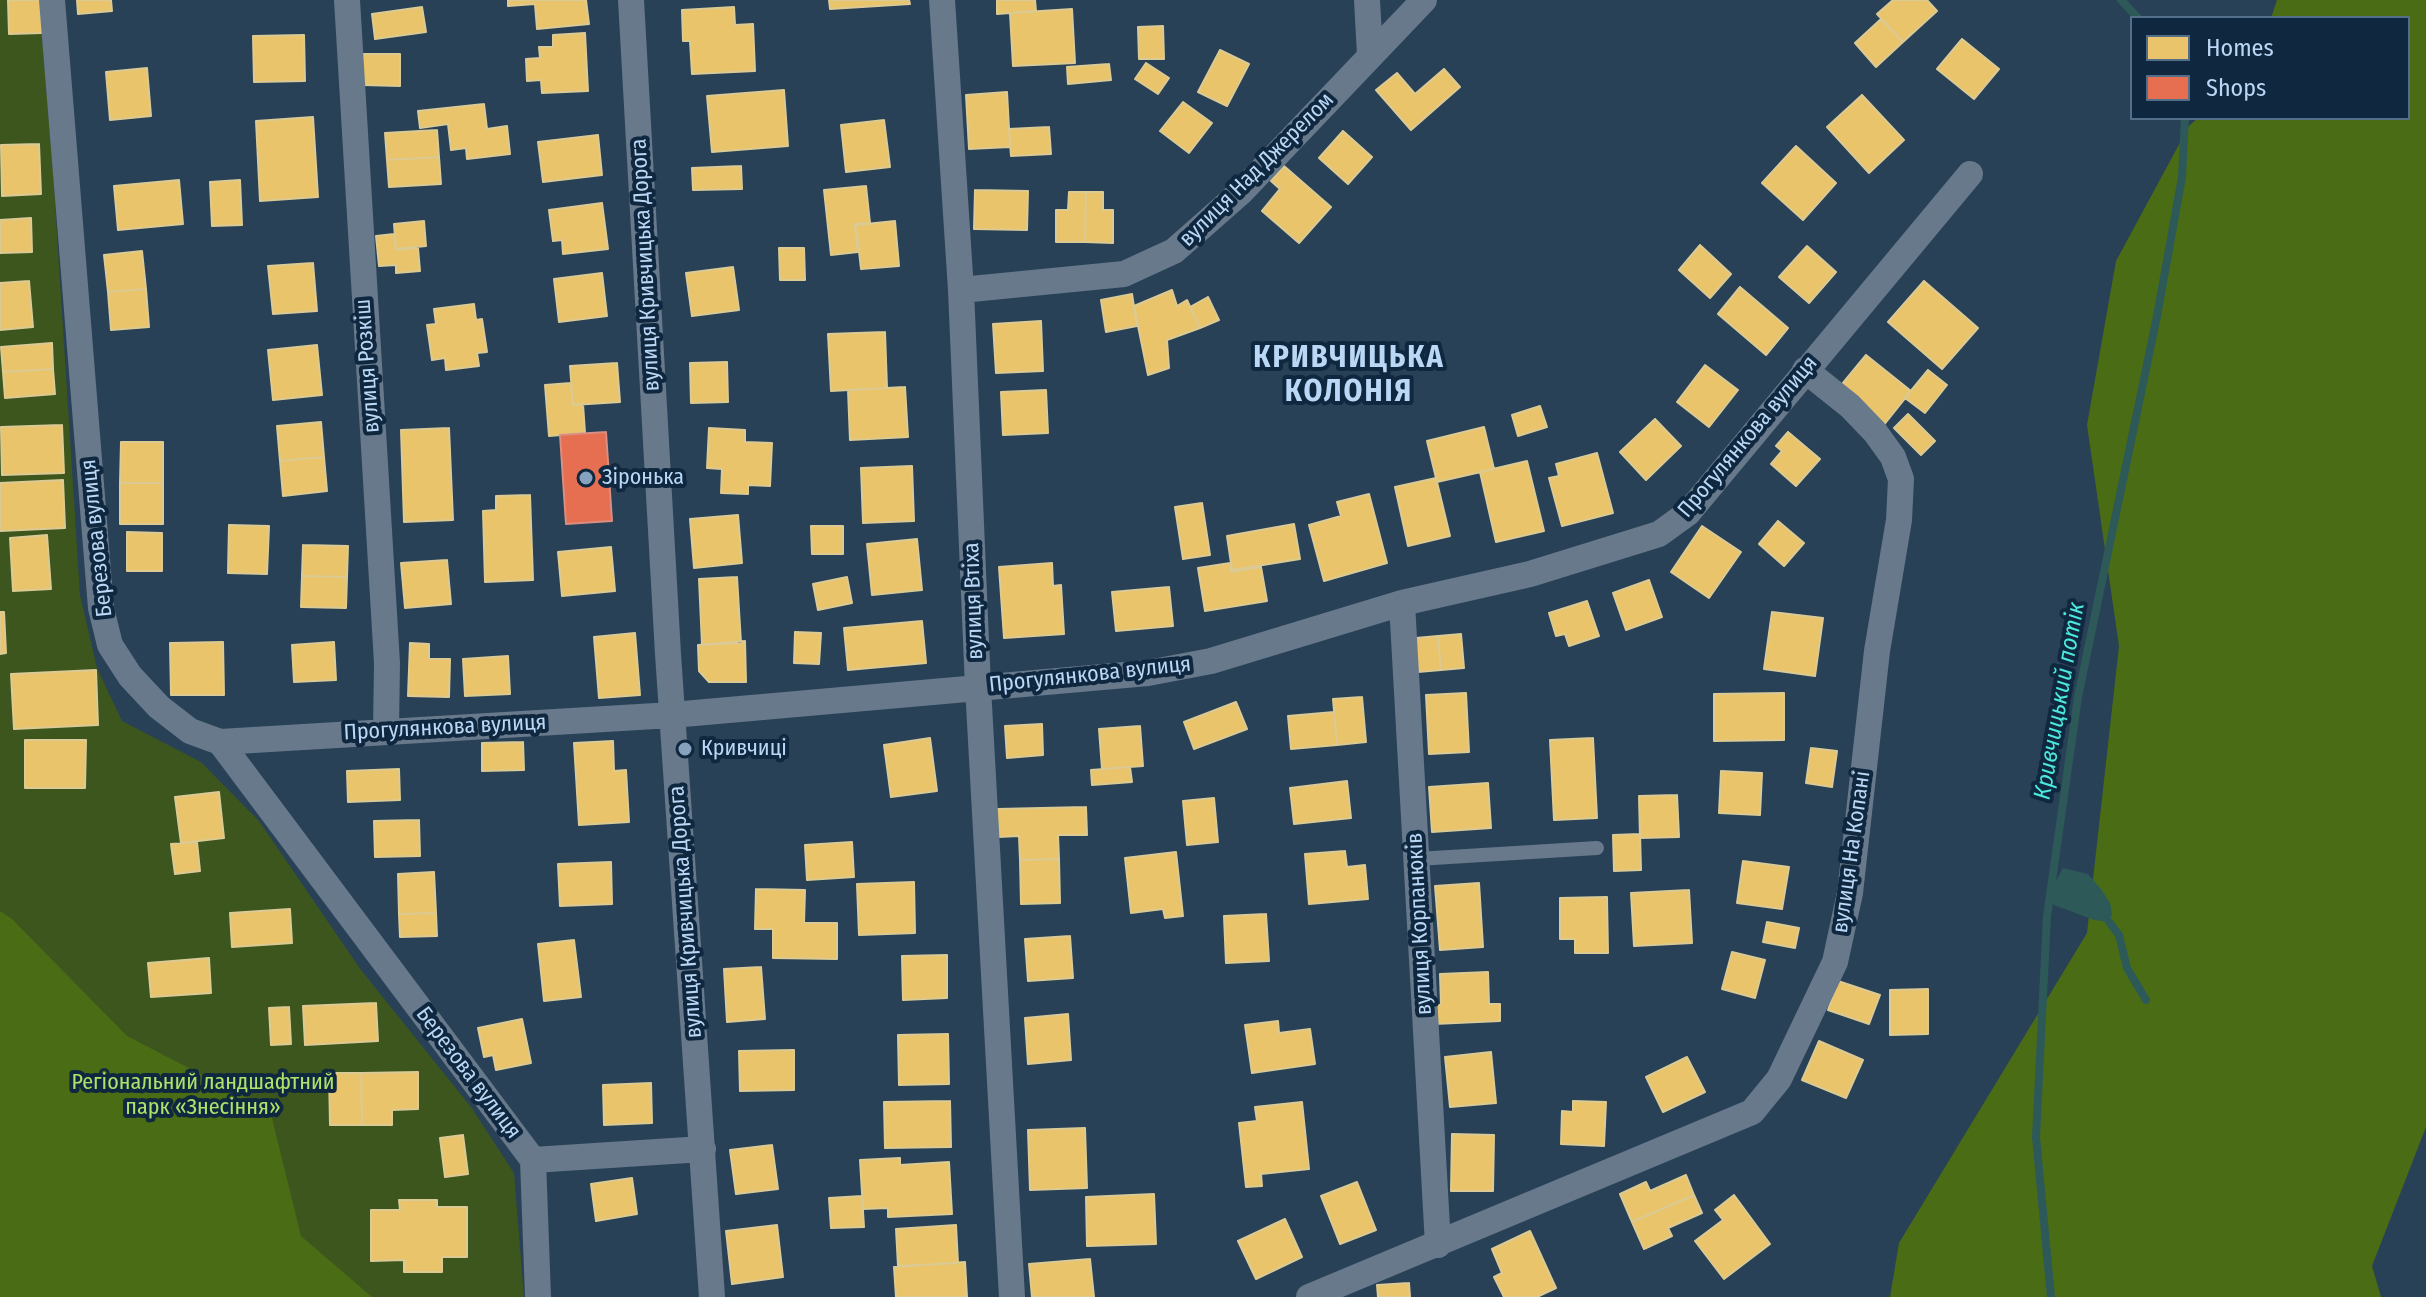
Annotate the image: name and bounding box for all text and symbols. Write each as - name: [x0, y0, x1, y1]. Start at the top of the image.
- legend: [2130, 16, 2410, 120]
- text: Homes: [2206, 34, 2274, 62]
- text: Shops: [2206, 74, 2266, 102]
- street label: вулиця Над Джерелом: [1174, 87, 1340, 253]
- street label: вулиця Кривчицька Дорога: [626, 138, 666, 392]
- street label: вулиця Розкіш: [350, 298, 386, 434]
- district label: КРИВЧИЦЬКА КОЛОНІЯ: [1253, 341, 1445, 412]
- street label: Прогулянкова вулиця: [1673, 351, 1823, 523]
- street label: Березова вулиця: [76, 458, 118, 618]
- place label: Зіронька: [602, 465, 684, 491]
- marker: Зіронька: [577, 469, 595, 487]
- street label: вулиця Втіха: [959, 542, 989, 660]
- water label: Кривчицький потік: [2028, 600, 2092, 802]
- street label: Прогулянкова вулиця: [988, 651, 1192, 699]
- street label: Прогулянкова вулиця: [343, 710, 547, 746]
- place label: Кривчиці: [701, 736, 787, 762]
- marker: Кривчиці: [676, 740, 694, 758]
- street label: вулиця На Копані: [1828, 769, 1876, 935]
- street label: вулиця Кривчицька Дорога: [664, 785, 708, 1039]
- street label: вулиця Корпанюків: [1402, 832, 1438, 1016]
- street label: Березова вулиця: [410, 1002, 526, 1144]
- park label: Регіональний ландшафтний парк «Знесіння»: [71, 1070, 335, 1122]

